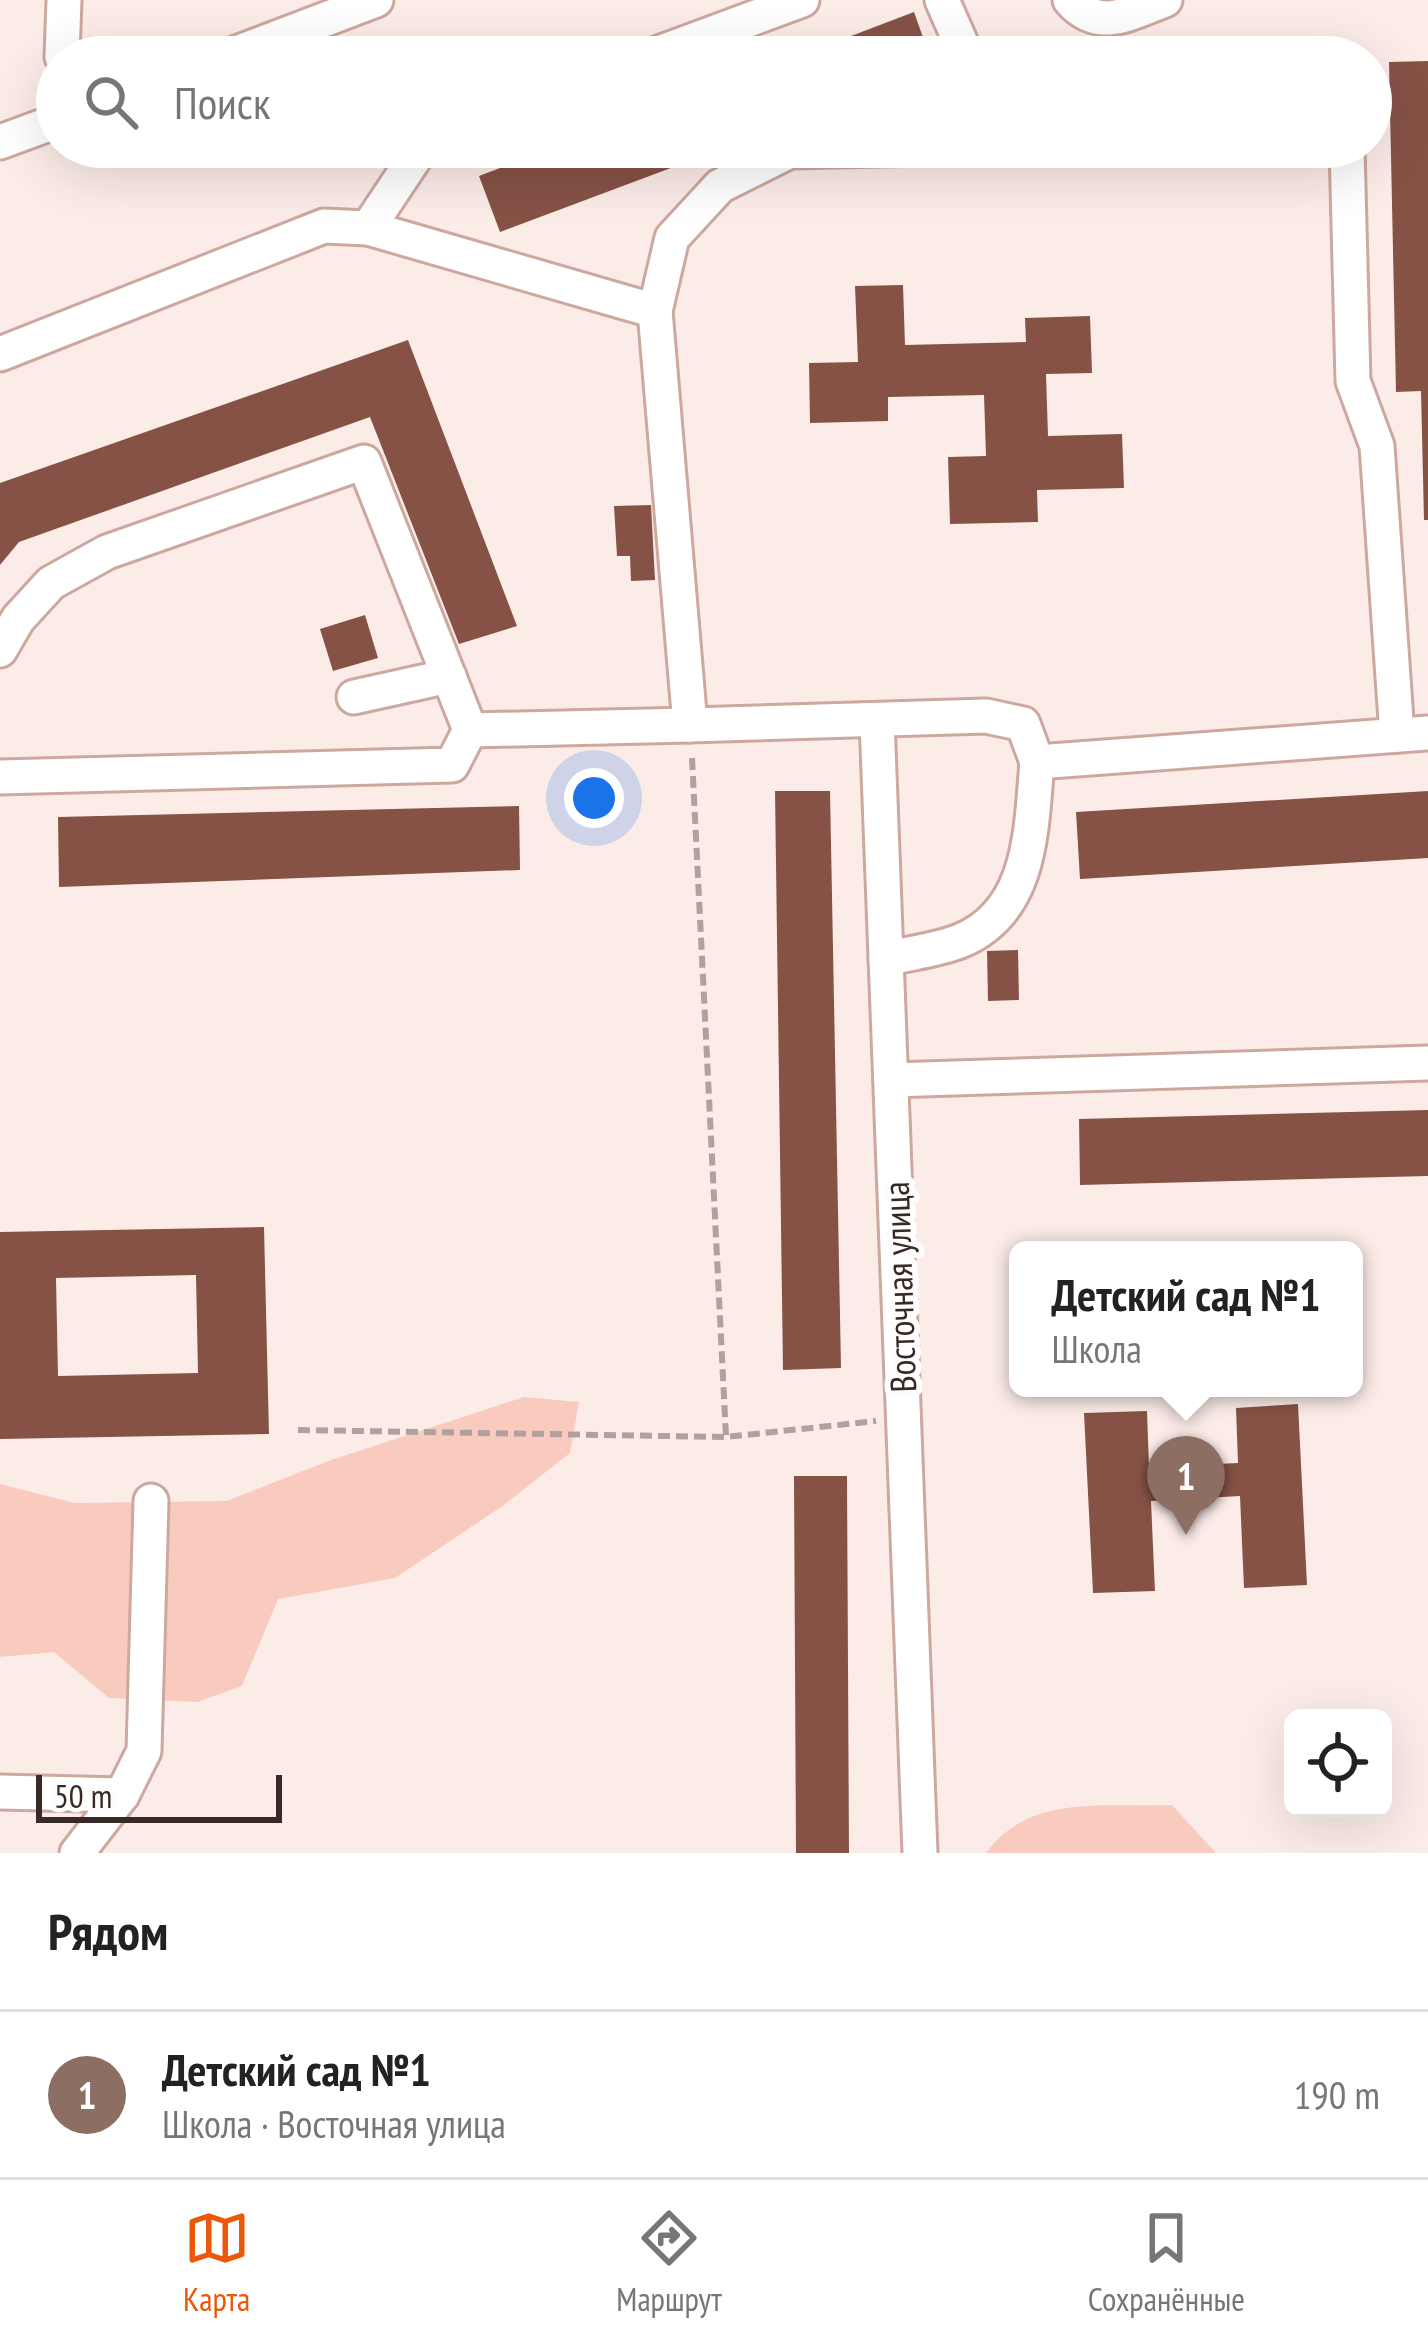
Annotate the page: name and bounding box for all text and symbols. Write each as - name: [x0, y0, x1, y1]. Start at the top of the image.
- search box: [36, 36, 1392, 168]
- icon: search: [78, 69, 144, 135]
- text: Поиск: [174, 73, 270, 131]
- your location: [564, 768, 624, 828]
- street label: Восточная улица: [872, 1181, 926, 1393]
- popup: [1009, 1241, 1363, 1397]
- text: Детский сад №1: [1052, 1265, 1320, 1323]
- text: Школа: [1052, 1323, 1142, 1374]
- pin: 1: [1147, 1436, 1225, 1535]
- map controls: [1284, 1709, 1392, 1817]
- button: locate: [1284, 1709, 1392, 1817]
- scale bar: [36, 1769, 282, 1822]
- text: 50 m: [54, 1774, 112, 1817]
- text: Рядом: [48, 1898, 168, 1964]
- text: Детский сад №1: [162, 2040, 431, 2098]
- text: 1: [78, 2069, 96, 2120]
- text: 190 m: [1294, 2069, 1380, 2120]
- text: Школа · Восточная улица: [162, 2098, 506, 2149]
- tab: Карта: [183, 2205, 250, 2320]
- tab: Маршрут: [616, 2205, 722, 2320]
- tab: Сохранённые: [1088, 2205, 1245, 2320]

